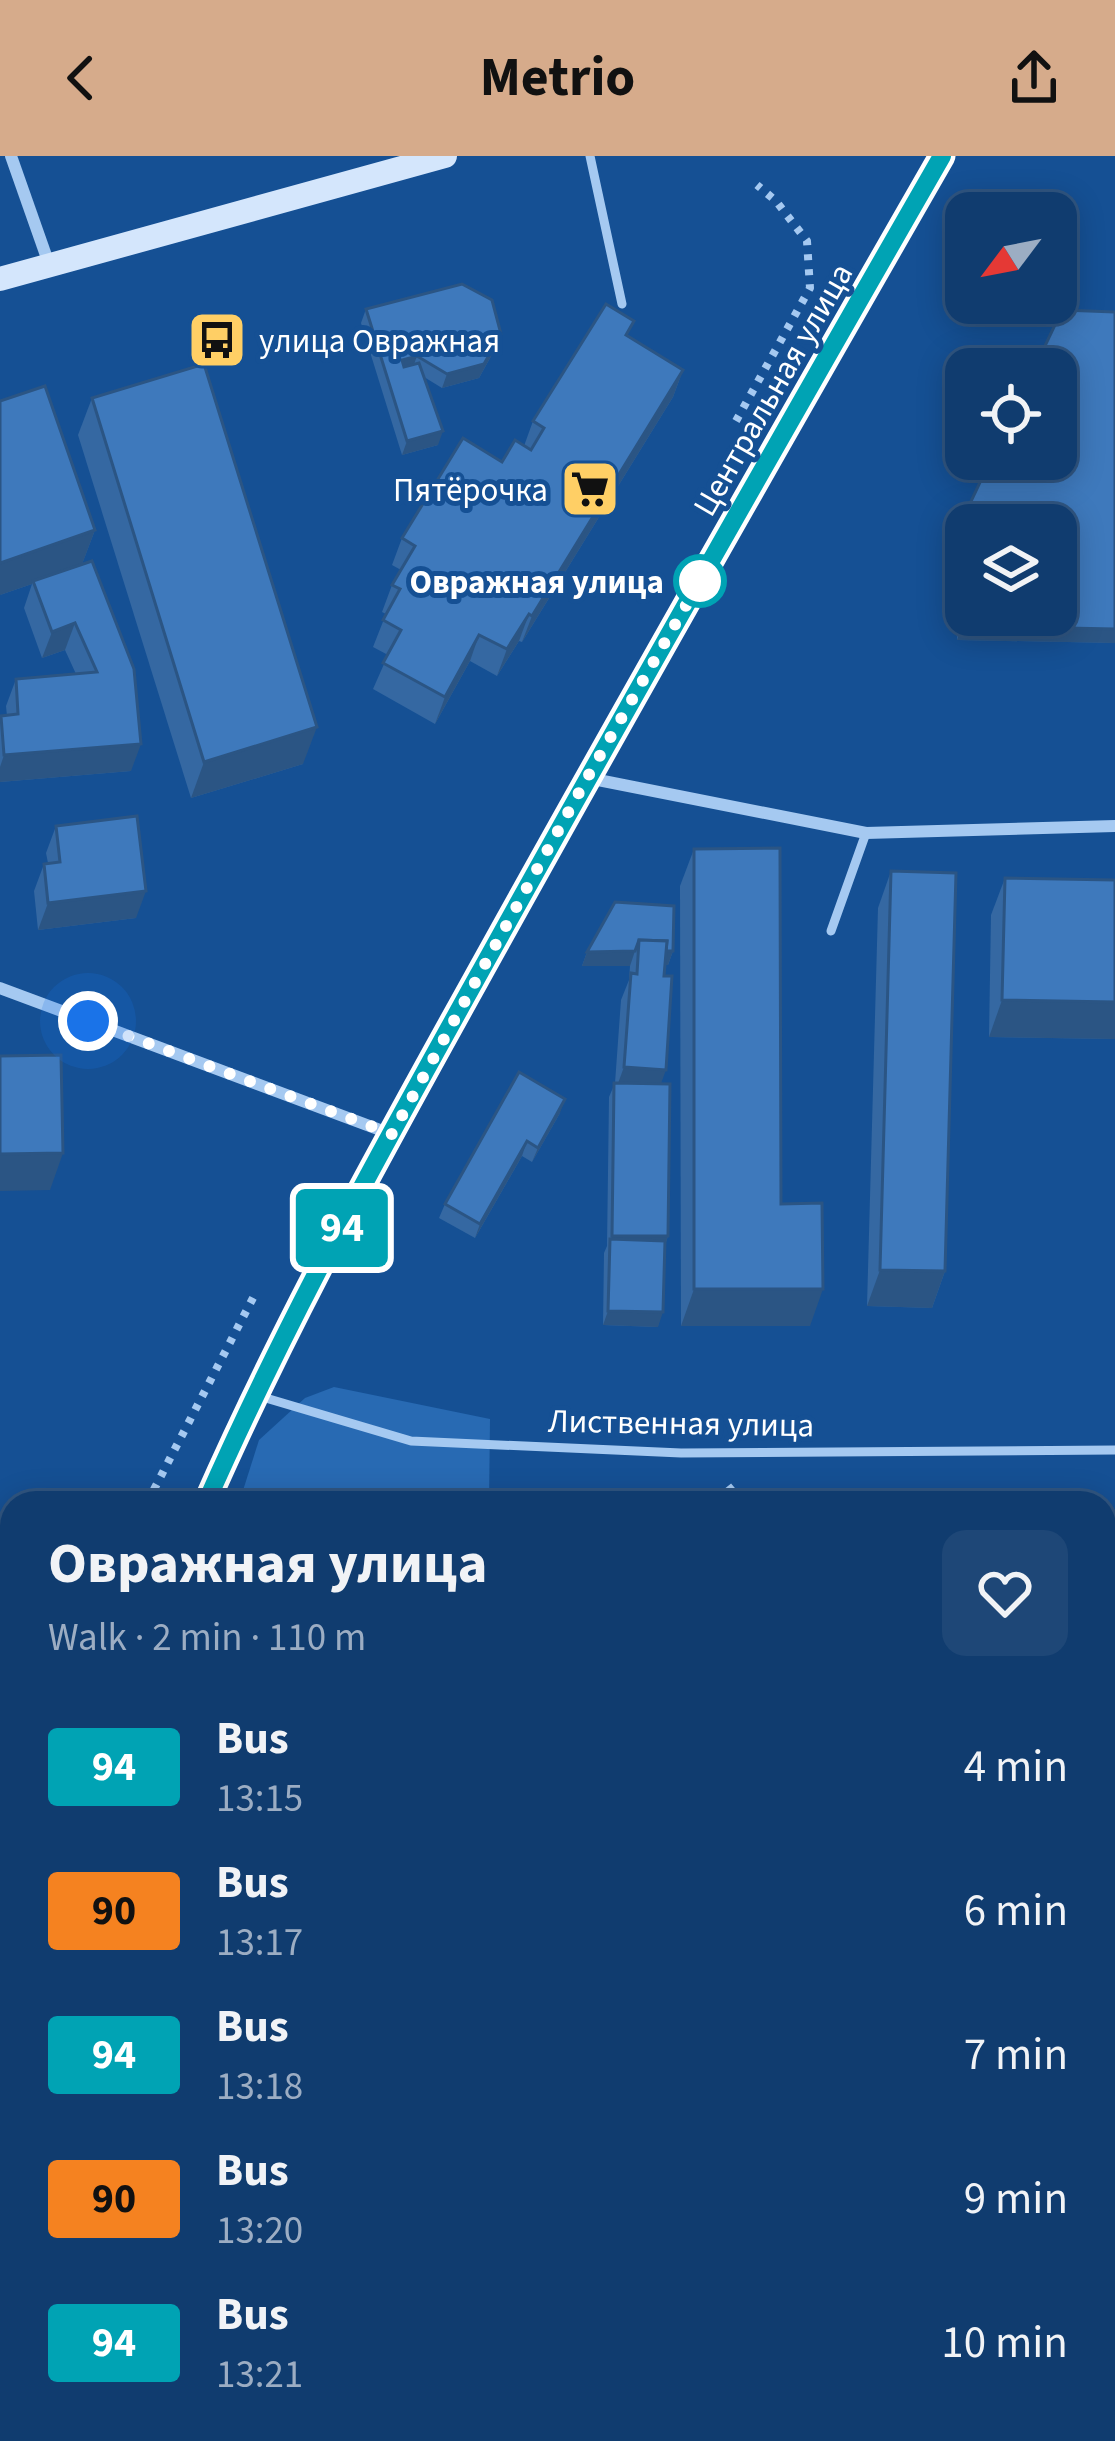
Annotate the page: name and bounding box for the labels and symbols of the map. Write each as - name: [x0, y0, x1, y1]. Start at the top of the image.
- north arrow: [945, 192, 1077, 324]
- street label: Центральная улица: [682, 255, 865, 525]
- bus stop icon: улица Овражная: [186, 309, 248, 371]
- place label: улица Овражная: [259, 318, 500, 365]
- supermarket icon: Пятёрочка: [559, 458, 621, 520]
- place label: Пятёрочка: [393, 467, 548, 514]
- marker: Овражная улица: [675, 556, 725, 606]
- place label: Овражная улица: [410, 559, 664, 606]
- your location: [58, 991, 118, 1051]
- line badge: 94: [288, 1189, 396, 1267]
- street label: Лиственная улица: [547, 1398, 815, 1449]

